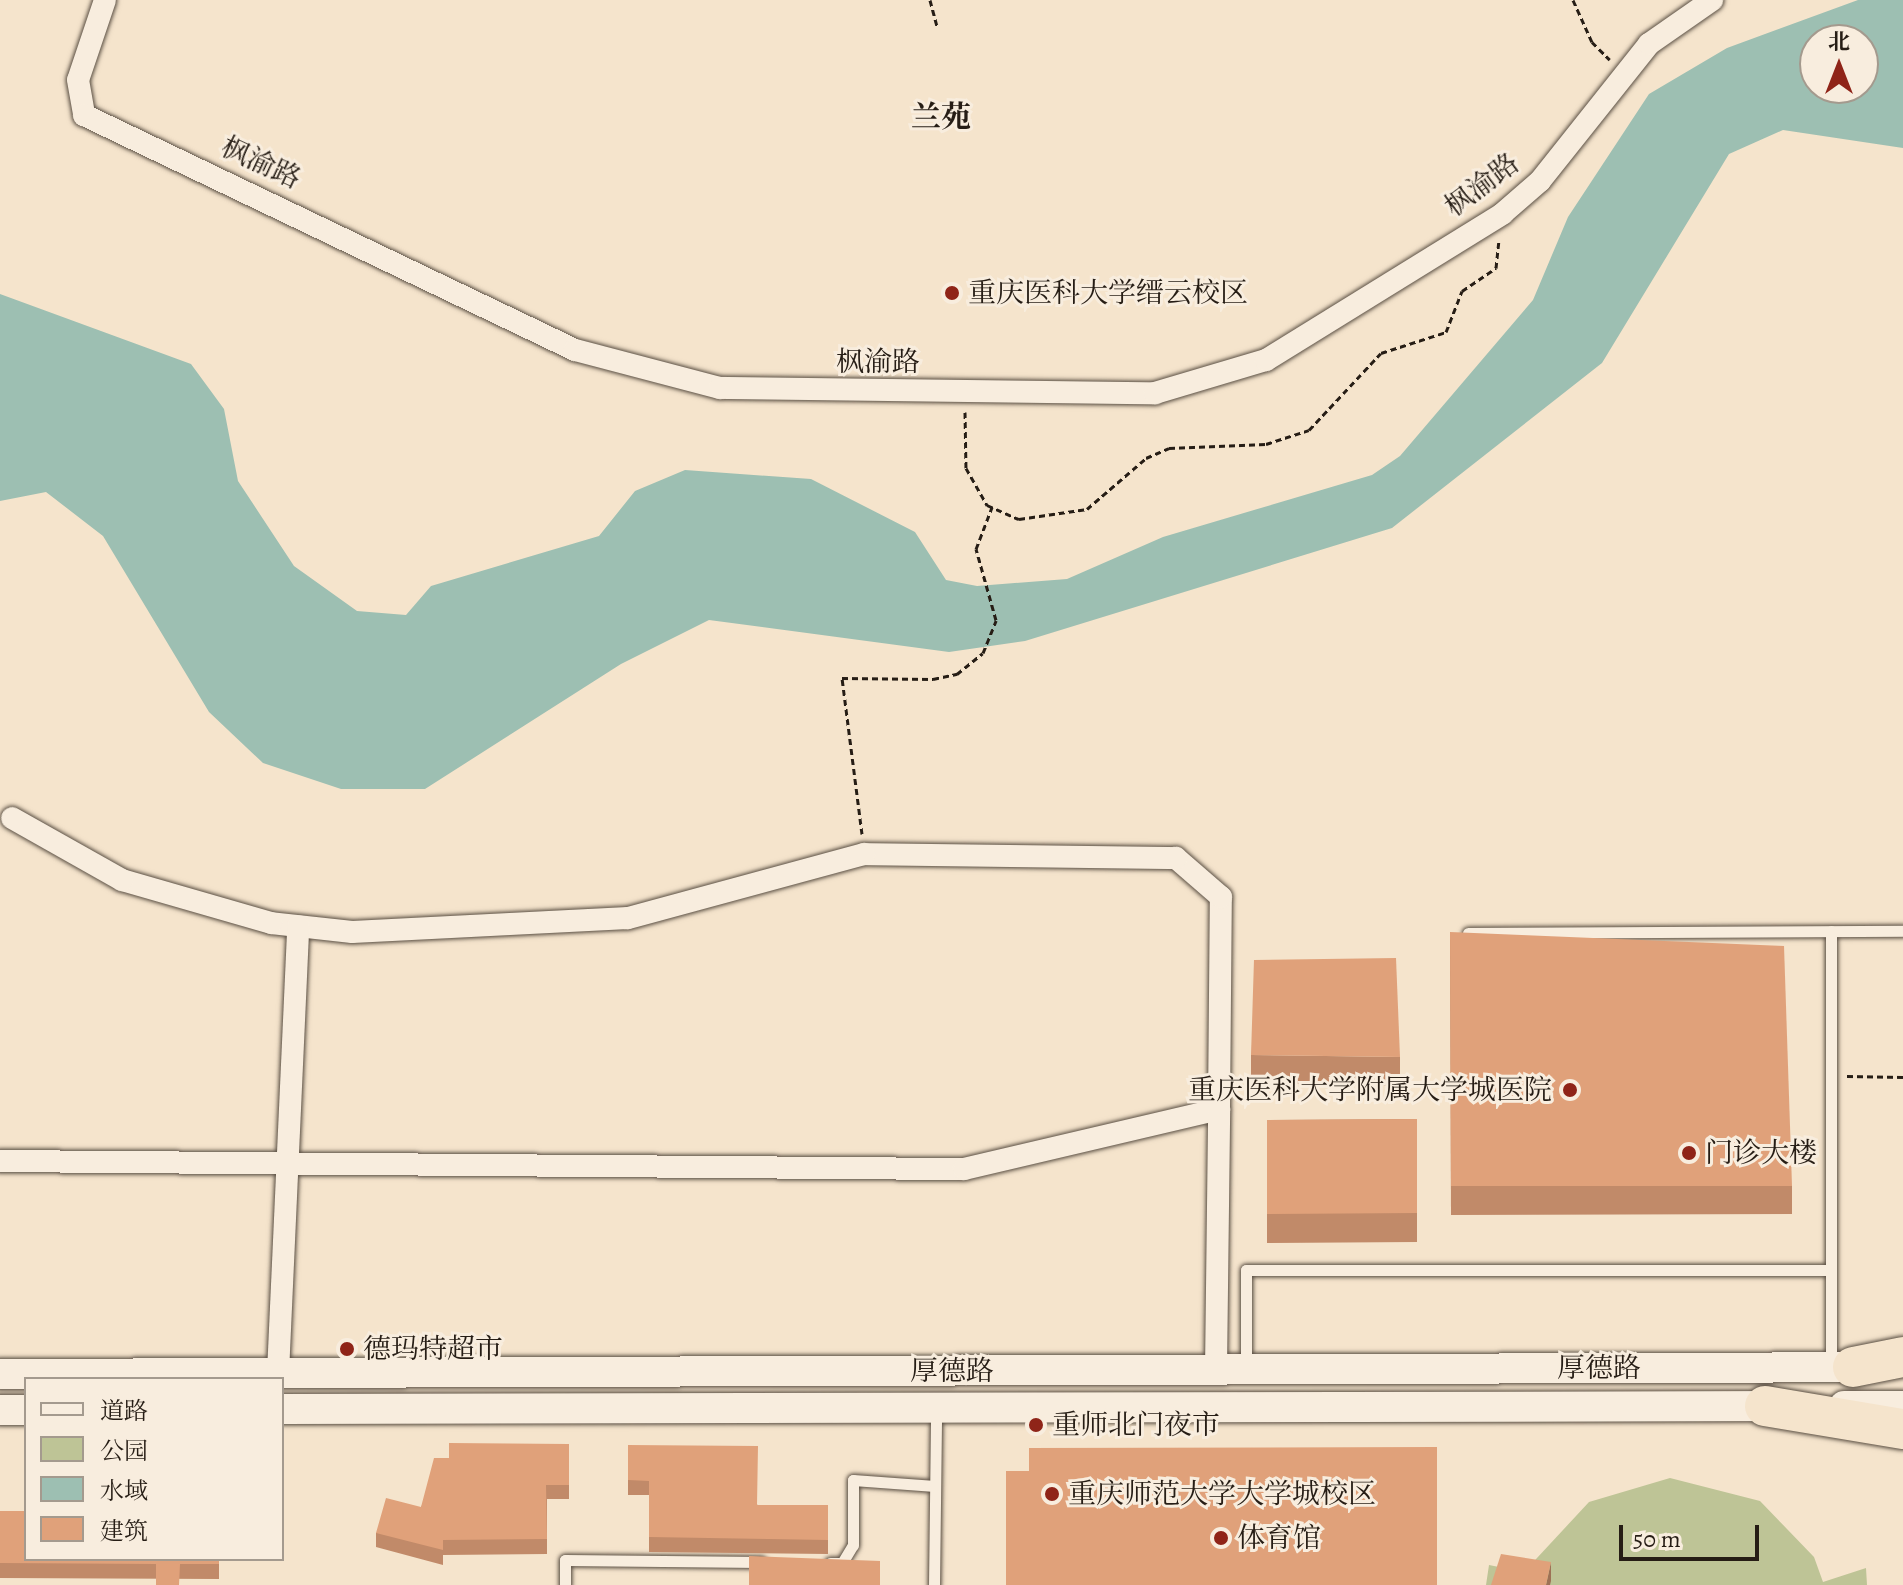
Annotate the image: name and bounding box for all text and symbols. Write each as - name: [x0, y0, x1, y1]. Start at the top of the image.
- north arrow: [1799, 24, 1879, 104]
- text: 北: [1828, 27, 1850, 57]
- district label: 兰苑: [911, 99, 971, 135]
- street label: 枫渝路: [216, 130, 306, 196]
- street label: 枫渝路: [1438, 146, 1526, 224]
- place label: 重庆医科大学缙云校区: [968, 276, 1248, 310]
- marker: 重庆医科大学缙云校区: [943, 284, 961, 302]
- street label: 枫渝路: [836, 345, 920, 379]
- place label: 重庆医科大学附属大学城医院: [1188, 1073, 1552, 1107]
- marker: 重庆医科大学附属大学城医院: [1559, 1079, 1581, 1101]
- place label: 门诊大楼: [1705, 1136, 1817, 1170]
- marker: 门诊大楼: [1680, 1144, 1698, 1162]
- place label: 德玛特超市: [363, 1332, 503, 1366]
- marker: 德玛特超市: [338, 1340, 356, 1358]
- street label: 厚德路: [1557, 1351, 1641, 1385]
- street label: 厚德路: [910, 1354, 994, 1388]
- legend: [24, 1377, 284, 1561]
- text: 道路: [100, 1395, 148, 1427]
- place label: 重师北门夜市: [1052, 1408, 1220, 1442]
- marker: 重师北门夜市: [1027, 1416, 1045, 1434]
- text: 公园: [100, 1435, 148, 1467]
- text: 水域: [100, 1475, 148, 1507]
- place label: 重庆师范大学大学城校区: [1068, 1477, 1376, 1511]
- marker: 重庆师范大学大学城校区: [1043, 1485, 1061, 1503]
- scale bar: [1623, 1509, 1763, 1559]
- text: 建筑: [100, 1515, 148, 1547]
- place label: 体育馆: [1237, 1521, 1321, 1555]
- text: 50 m: [1633, 1523, 1681, 1555]
- marker: 体育馆: [1212, 1529, 1230, 1547]

